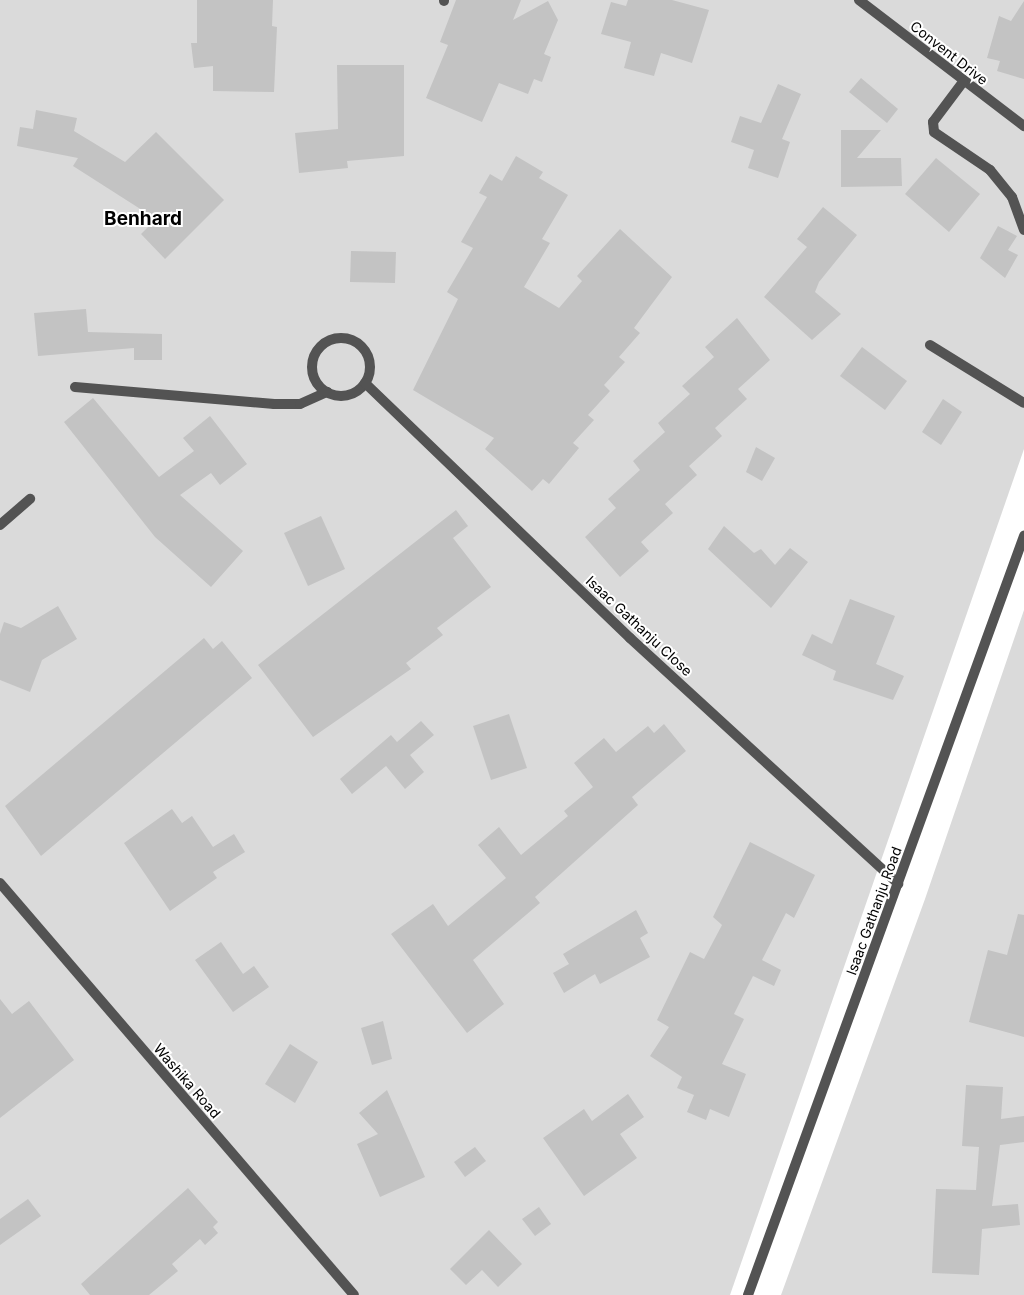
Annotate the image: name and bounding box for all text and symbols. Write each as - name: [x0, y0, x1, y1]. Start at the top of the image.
- street label: Convent Drive: [907, 17, 991, 89]
- district label: Benhard: [104, 208, 182, 230]
- street label: Isaac Gathanju Close: [582, 572, 696, 680]
- street label: Isaac Gathanju Road: [843, 844, 905, 978]
- street label: Washika Road: [150, 1040, 224, 1122]

